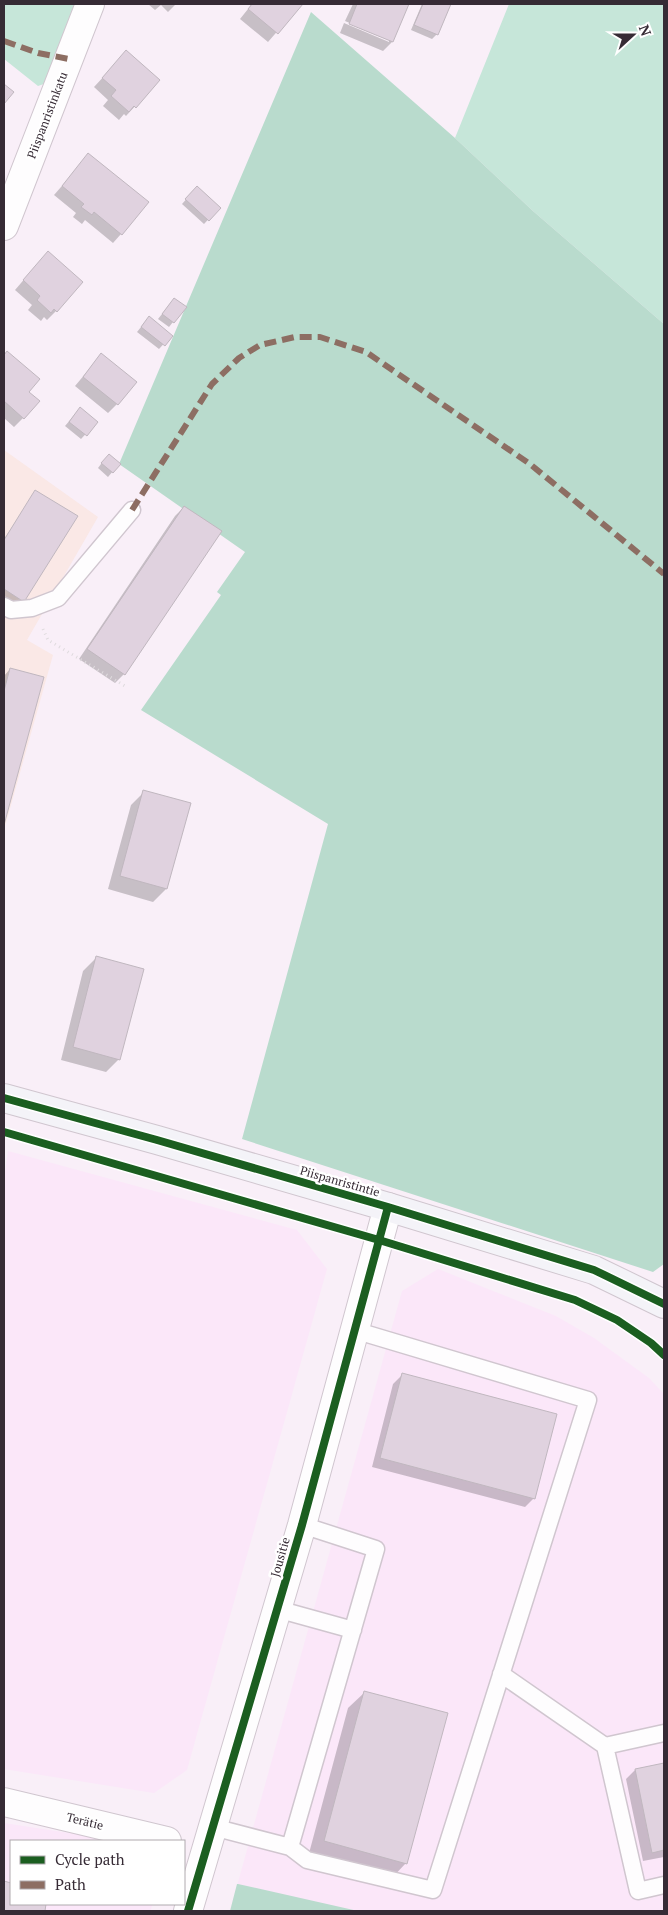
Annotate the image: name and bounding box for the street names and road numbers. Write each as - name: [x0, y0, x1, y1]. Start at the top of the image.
- street label: Piispanristinkatu: [24, 69, 70, 161]
- street label: Piispanristintie: [298, 1162, 382, 1200]
- street label: Jousitie: [267, 1535, 293, 1579]
- street label: Terätie: [65, 1809, 105, 1833]

